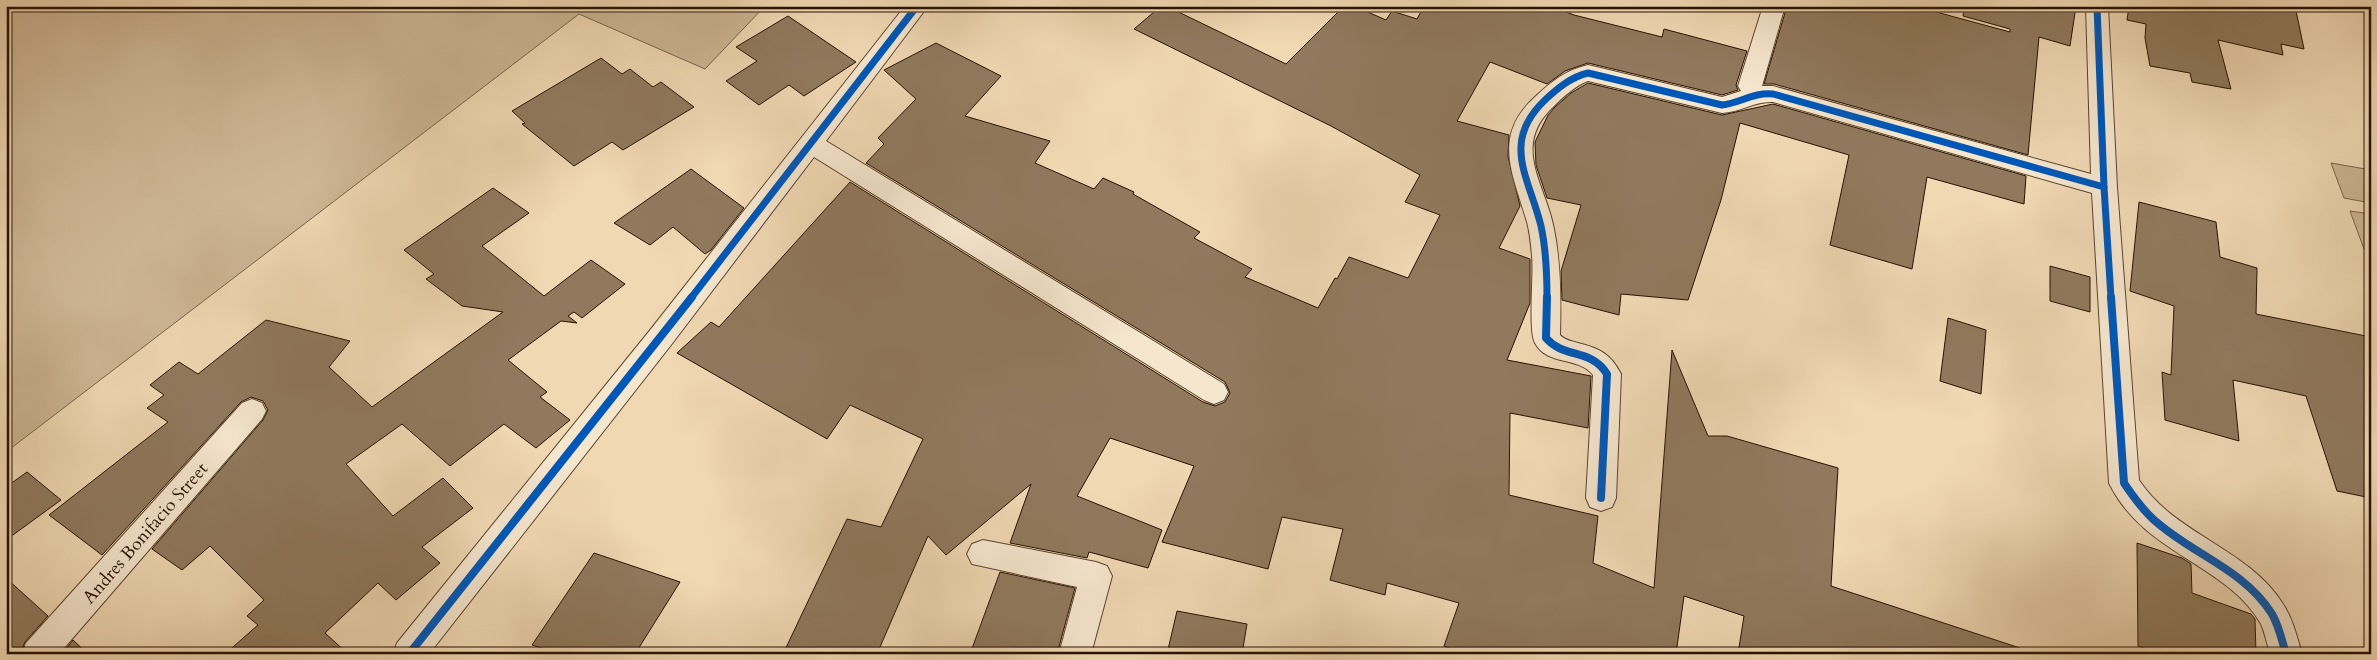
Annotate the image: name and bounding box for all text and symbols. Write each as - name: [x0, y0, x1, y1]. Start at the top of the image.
- street label: Andres Bonifacio Street: [77, 457, 214, 609]

